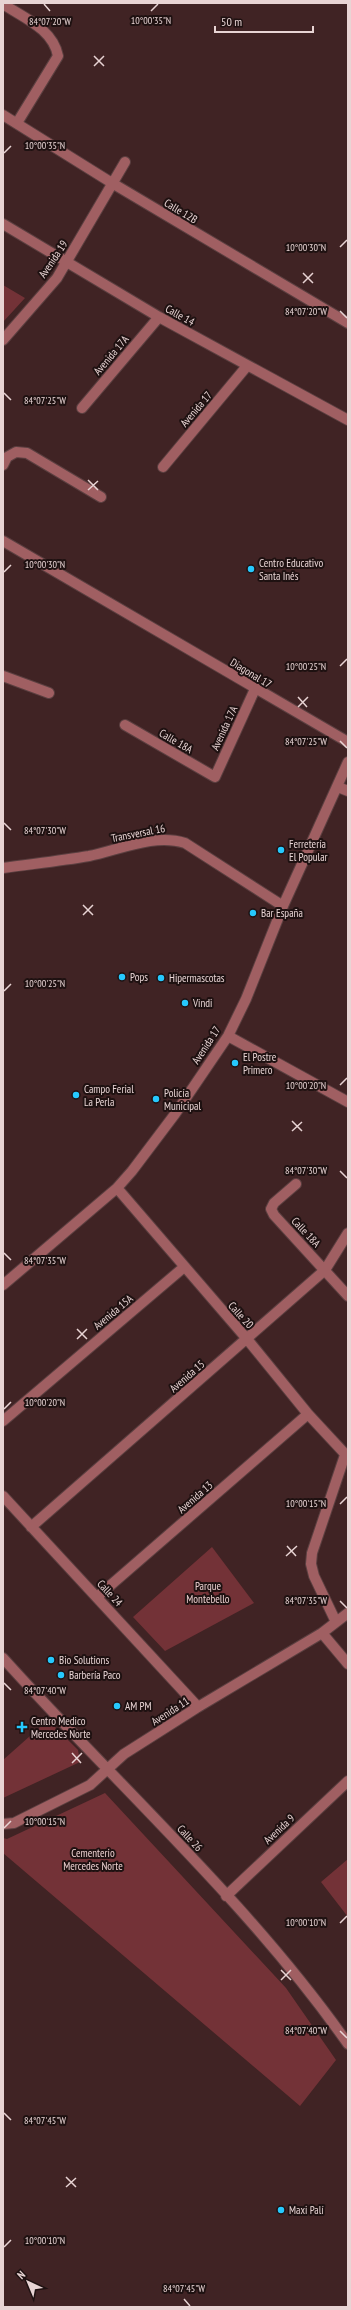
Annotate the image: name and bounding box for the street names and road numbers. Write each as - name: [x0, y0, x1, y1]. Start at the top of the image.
- street label: Calle 12B: [162, 196, 200, 226]
- street label: Avenida 19: [35, 238, 71, 280]
- street label: Calle 14: [163, 301, 197, 329]
- street label: Avenida 17A: [90, 332, 132, 378]
- street label: Avenida 17: [177, 388, 215, 430]
- street label: Diagonal 17: [228, 655, 274, 691]
- street label: Avenida 17A: [208, 703, 241, 752]
- street label: Calle 18A: [157, 726, 196, 757]
- street label: Transversal 16: [110, 821, 166, 845]
- street label: Avenida 17: [189, 1023, 223, 1067]
- street label: Calle 18A: [288, 1214, 324, 1251]
- street label: Avenida 15A: [90, 1291, 136, 1333]
- street label: Calle 20: [225, 1299, 257, 1331]
- street label: Avenida 15: [166, 1357, 208, 1395]
- street label: Avenida 13: [174, 1478, 216, 1516]
- street label: Calle 24: [94, 1577, 126, 1609]
- street label: Avenida 11: [148, 1694, 192, 1728]
- street label: Avenida 9: [261, 1811, 297, 1847]
- street label: Calle 26: [174, 1822, 206, 1854]

